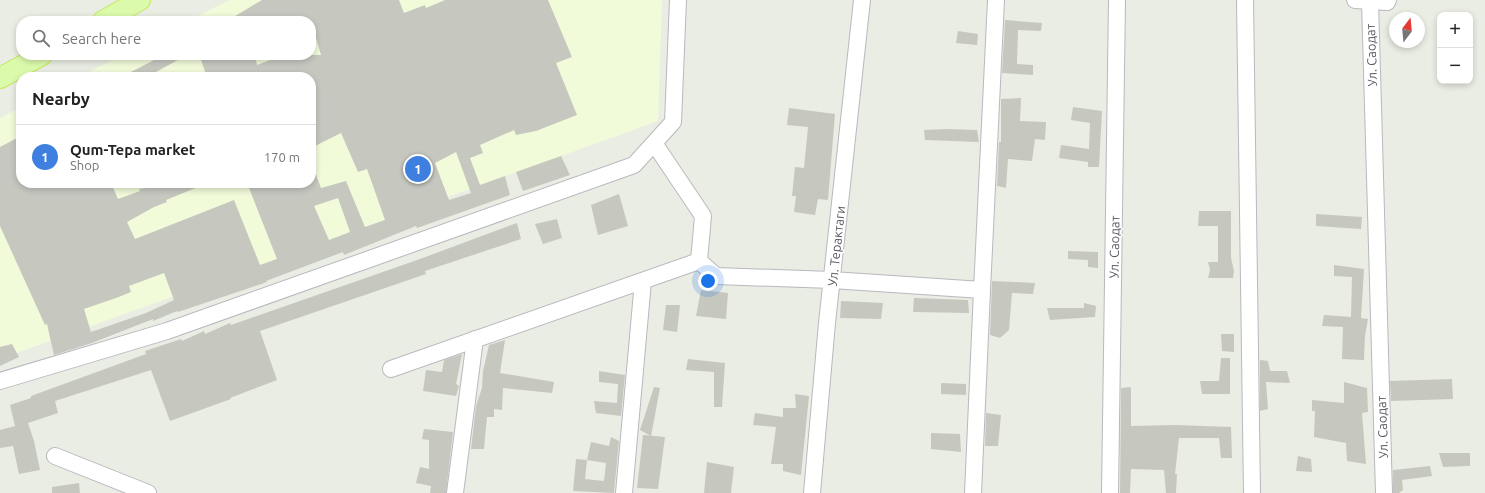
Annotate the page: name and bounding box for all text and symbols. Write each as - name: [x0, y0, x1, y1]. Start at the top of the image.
- north arrow: [1389, 12, 1425, 48]
- map controls: [1437, 12, 1473, 84]
- button: +: [1437, 12, 1473, 48]
- search box: [16, 16, 316, 60]
- street label: Ул. Саодат: [1363, 23, 1379, 87]
- icon: search: [30, 27, 52, 49]
- text: Search here: [62, 30, 141, 47]
- button: −: [1437, 48, 1473, 84]
- text: Nearby: [32, 89, 90, 108]
- text: Qum-Tepa market: [70, 141, 195, 158]
- text: 1: [41, 150, 49, 164]
- text: 170 m: [264, 150, 300, 164]
- pin: 1: [405, 154, 431, 184]
- text: Shop: [70, 158, 99, 172]
- street label: Ул. Терактаги: [825, 205, 847, 287]
- street label: Ул. Саодат: [1106, 215, 1122, 279]
- your location: [698, 271, 718, 291]
- street label: Ул. Саодат: [1374, 395, 1390, 459]

